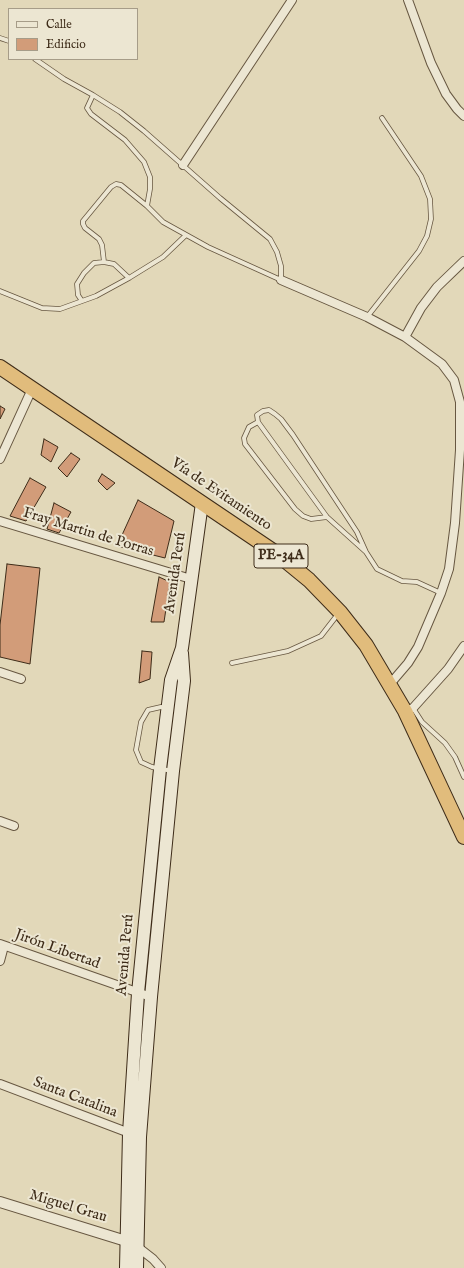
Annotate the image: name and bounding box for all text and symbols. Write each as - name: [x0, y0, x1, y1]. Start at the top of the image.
- legend: [8, 8, 138, 60]
- text: Calle: [46, 17, 72, 32]
- text: Edificio: [46, 37, 86, 52]
- street label: Vía de Evitamiento: [167, 455, 275, 535]
- street label: Fray Martin de Porras: [20, 505, 156, 561]
- street label: Avenida Perú: [161, 531, 191, 615]
- road number: PE-34A: [254, 544, 308, 568]
- street label: Avenida Perú: [113, 914, 139, 996]
- street label: Jirón Libertad: [12, 926, 102, 974]
- street label: Santa Catalina: [30, 1074, 120, 1122]
- street label: Miguel Grau: [27, 1187, 109, 1227]

